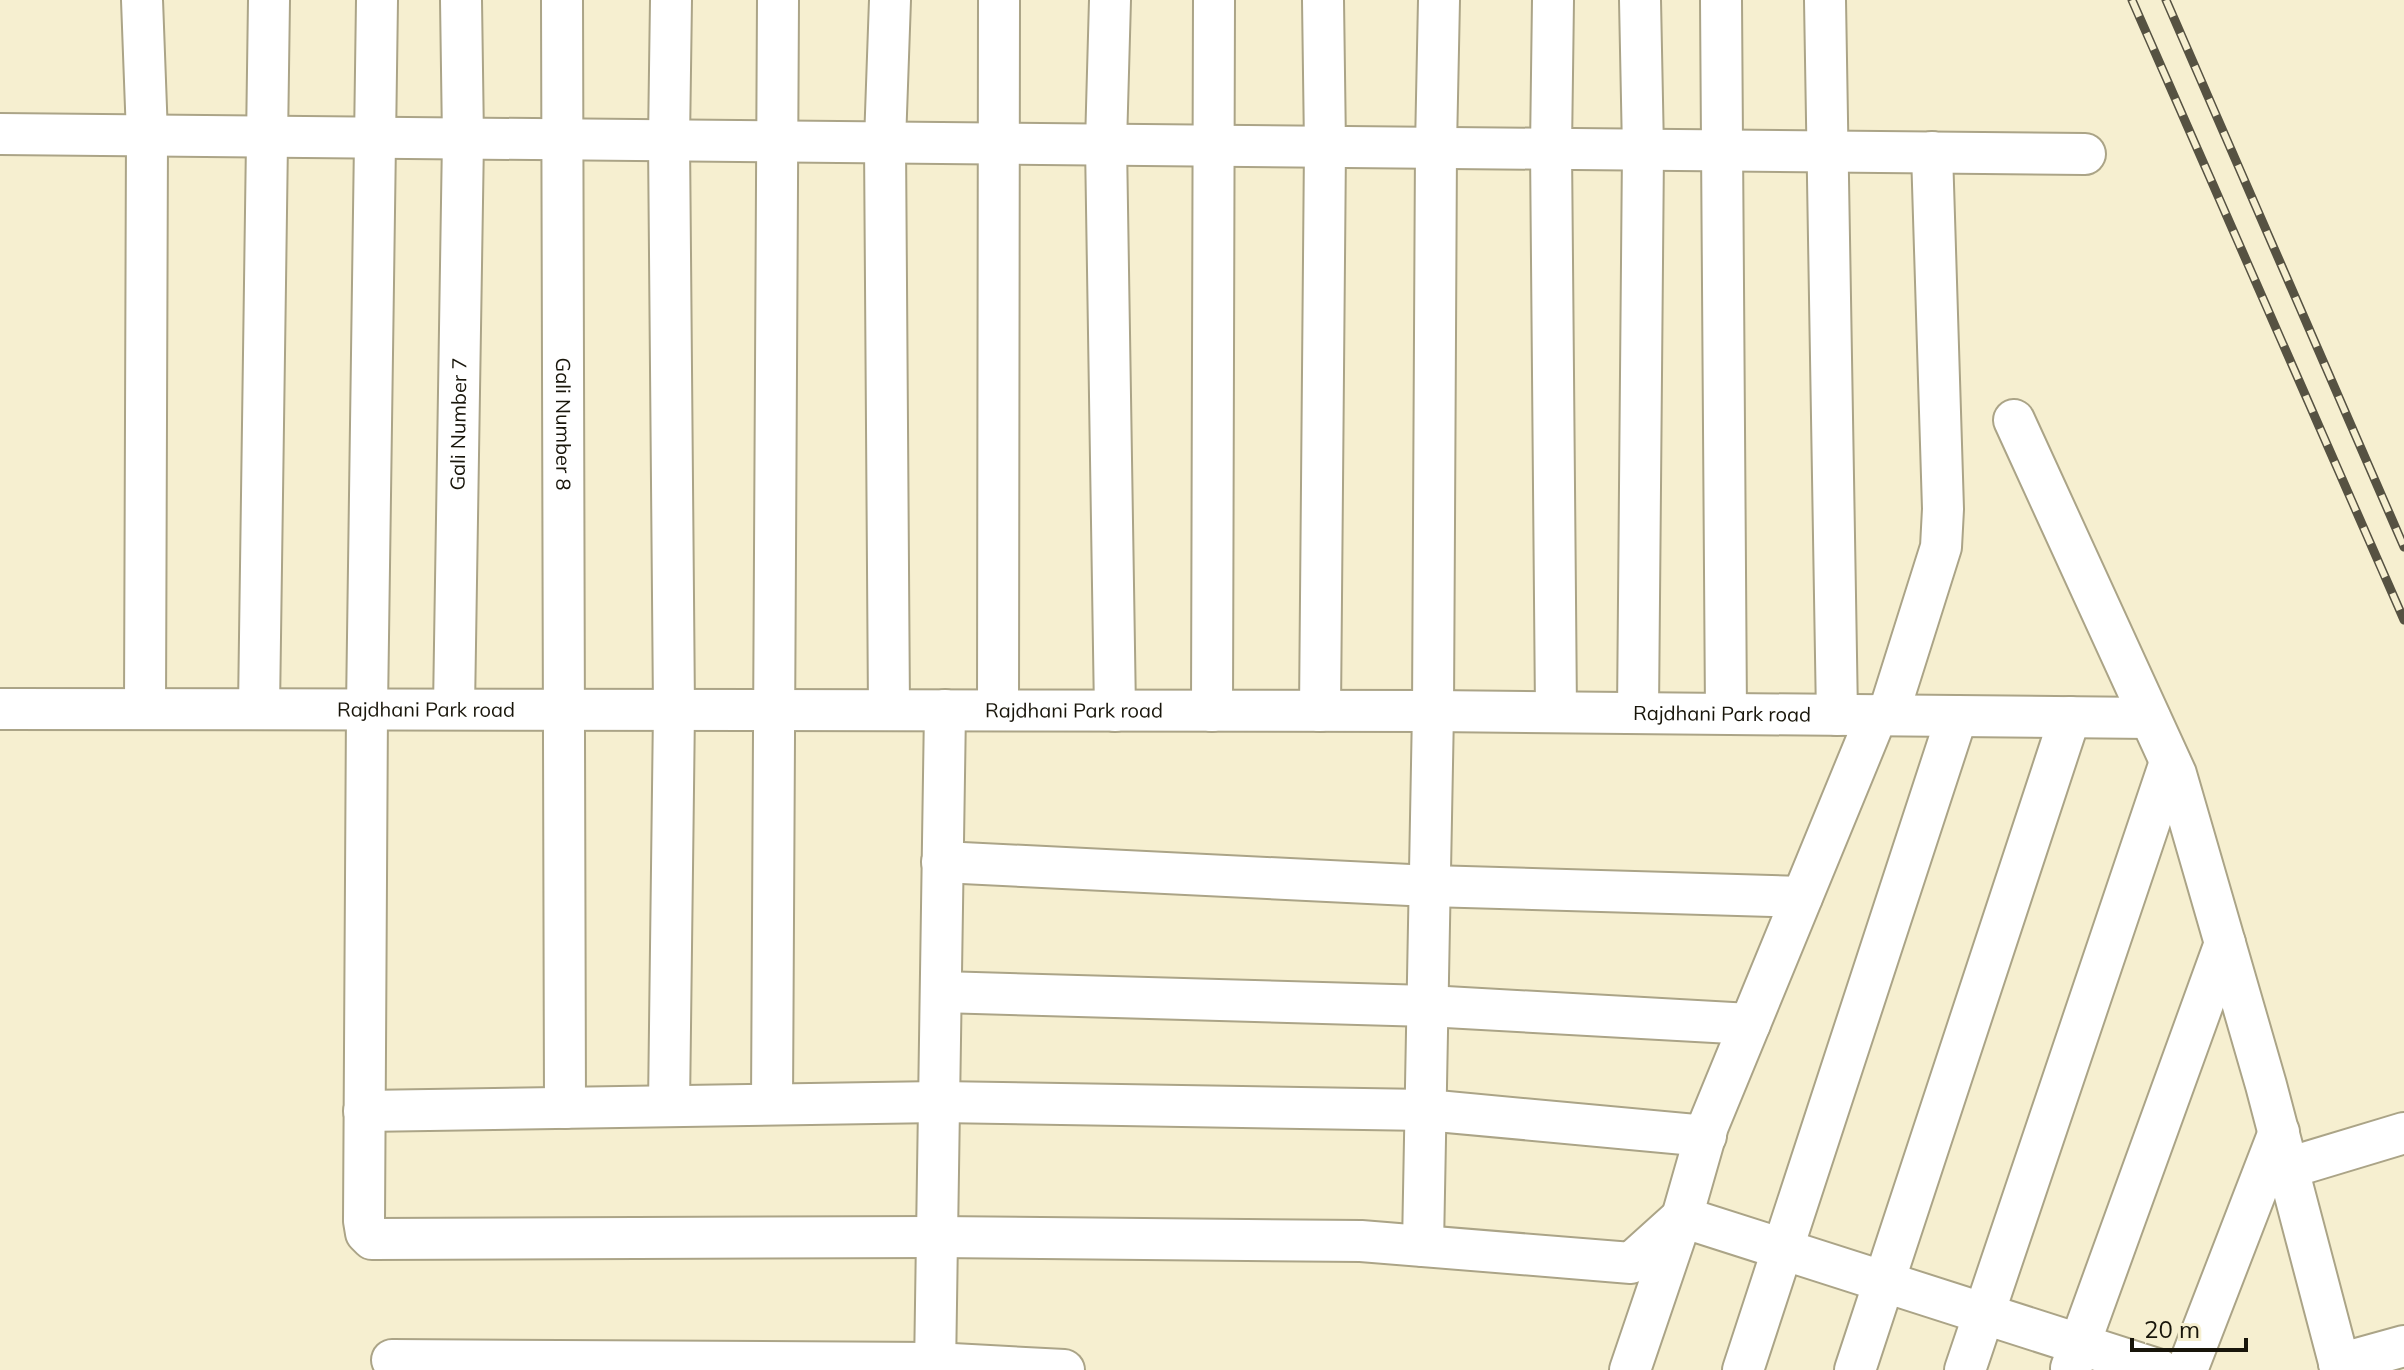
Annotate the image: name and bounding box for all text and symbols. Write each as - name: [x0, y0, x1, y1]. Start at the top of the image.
- street label: Gali Number 7: [444, 357, 472, 491]
- street label: Gali Number 8: [551, 358, 576, 490]
- street label: Rajdhani Park road: [337, 696, 515, 722]
- street label: Rajdhani Park road: [985, 697, 1163, 723]
- street label: Rajdhani Park road: [1633, 700, 1811, 727]
- scale bar: [2132, 1302, 2246, 1352]
- text: 20 m: [2144, 1314, 2200, 1344]

